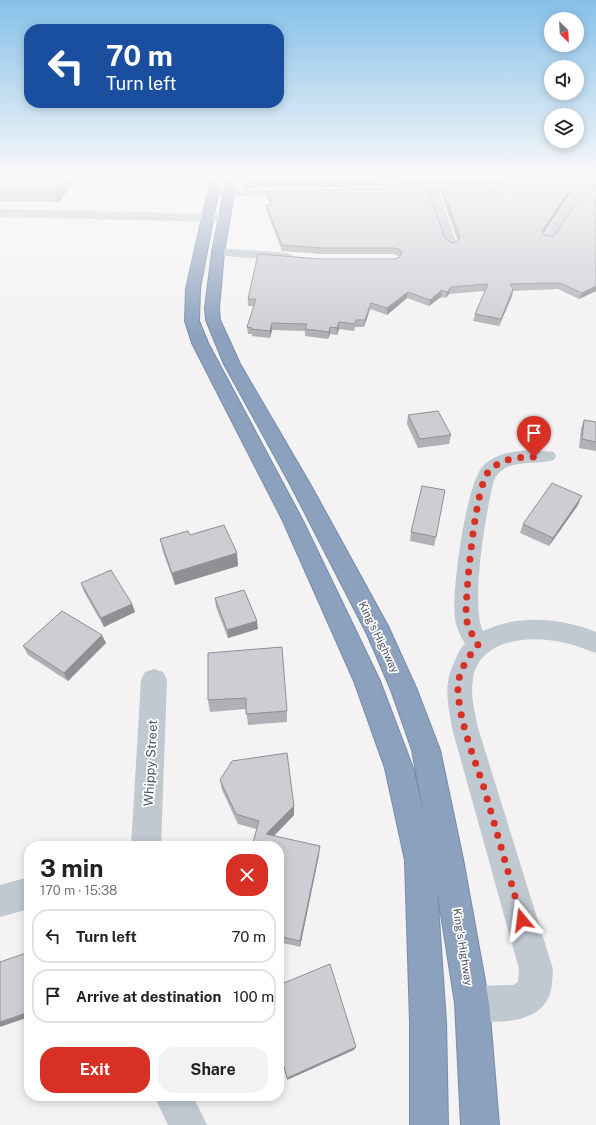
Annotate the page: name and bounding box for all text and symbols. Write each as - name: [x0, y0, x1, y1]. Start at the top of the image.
- north arrow: [544, 12, 584, 52]
- map controls: [544, 12, 584, 148]
- text: 70 m: [106, 39, 173, 72]
- icon: left: [40, 40, 92, 92]
- button: sound: [544, 60, 584, 100]
- text: Turn left: [106, 73, 176, 94]
- button: layers: [544, 108, 584, 148]
- pin: [517, 416, 551, 457]
- icon: arrive: [523, 422, 545, 444]
- street label: King's Highway: [357, 599, 402, 675]
- street label: Whippy Street: [141, 719, 160, 807]
- text: 3 min: [40, 854, 104, 882]
- button: close: [226, 854, 268, 896]
- text: 170 m · 15:38: [40, 883, 118, 898]
- position arrow: [501, 899, 543, 941]
- street label: King's Highway: [451, 908, 475, 987]
- icon: left: [42, 925, 64, 947]
- text: Turn left: [76, 928, 137, 945]
- text: 70 m: [231, 928, 266, 945]
- icon: arrive: [42, 985, 64, 1007]
- text: Arrive at destination: [76, 988, 221, 1005]
- text: 100 m: [233, 988, 274, 1005]
- button: Exit: [40, 1047, 150, 1093]
- button: Share: [158, 1047, 268, 1093]

